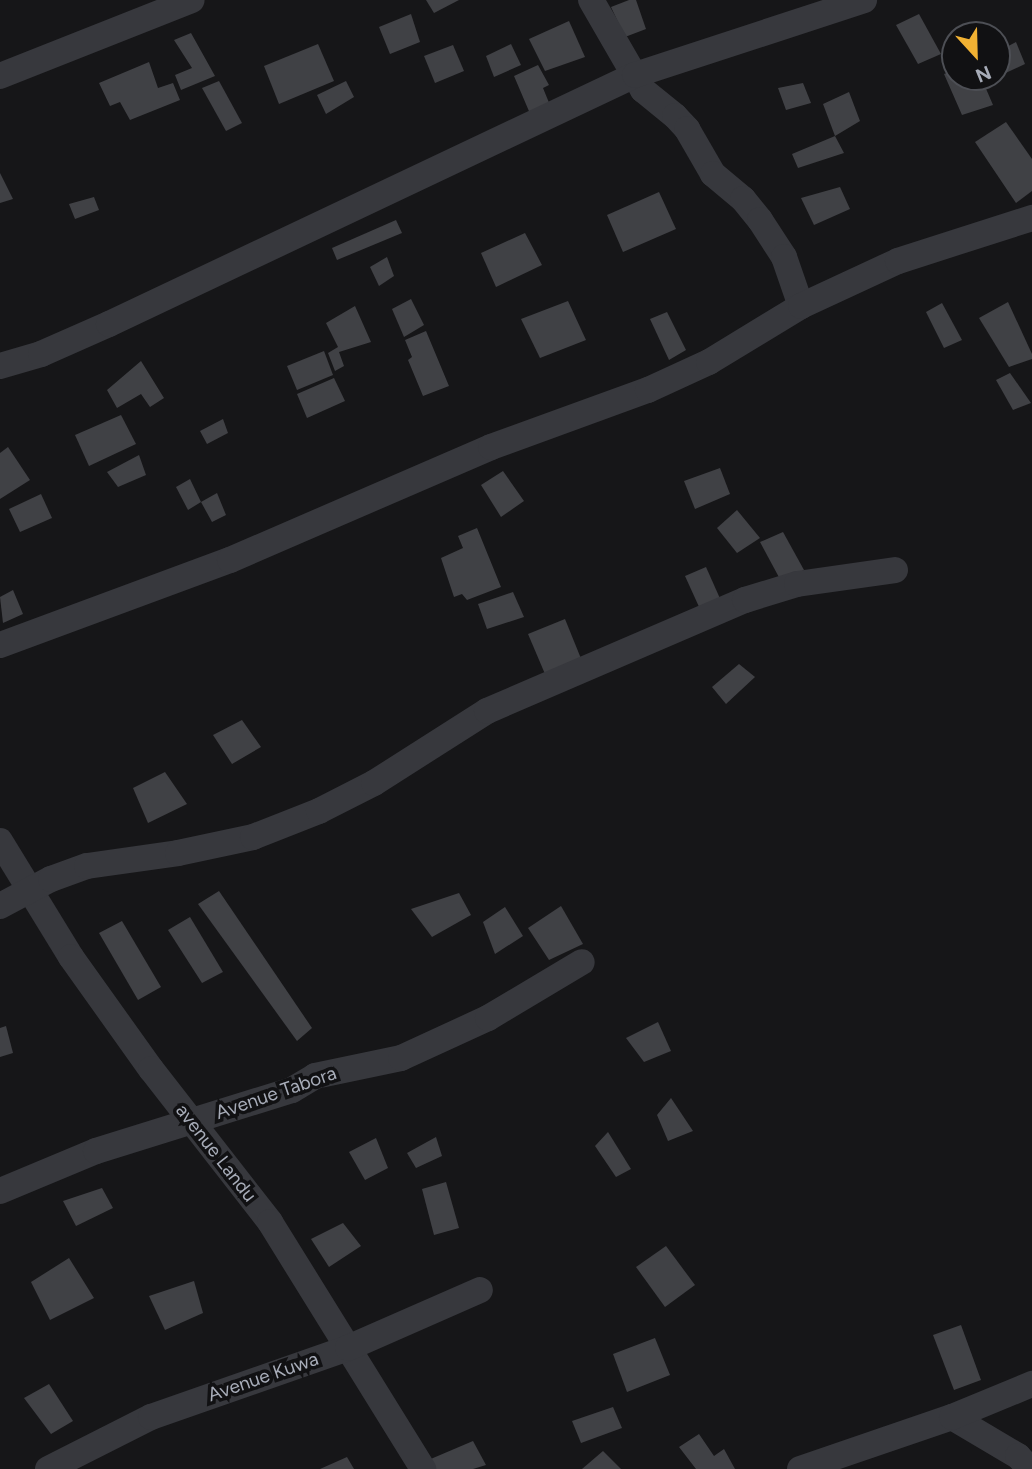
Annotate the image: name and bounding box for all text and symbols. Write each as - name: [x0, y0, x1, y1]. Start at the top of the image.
- north arrow: [941, 21, 1011, 91]
- text: N: [972, 61, 994, 87]
- street label: Avenue Tabora: [213, 1062, 339, 1124]
- street label: avenue Landu: [171, 1100, 261, 1206]
- street label: Avenue Kuwa: [205, 1347, 321, 1407]

